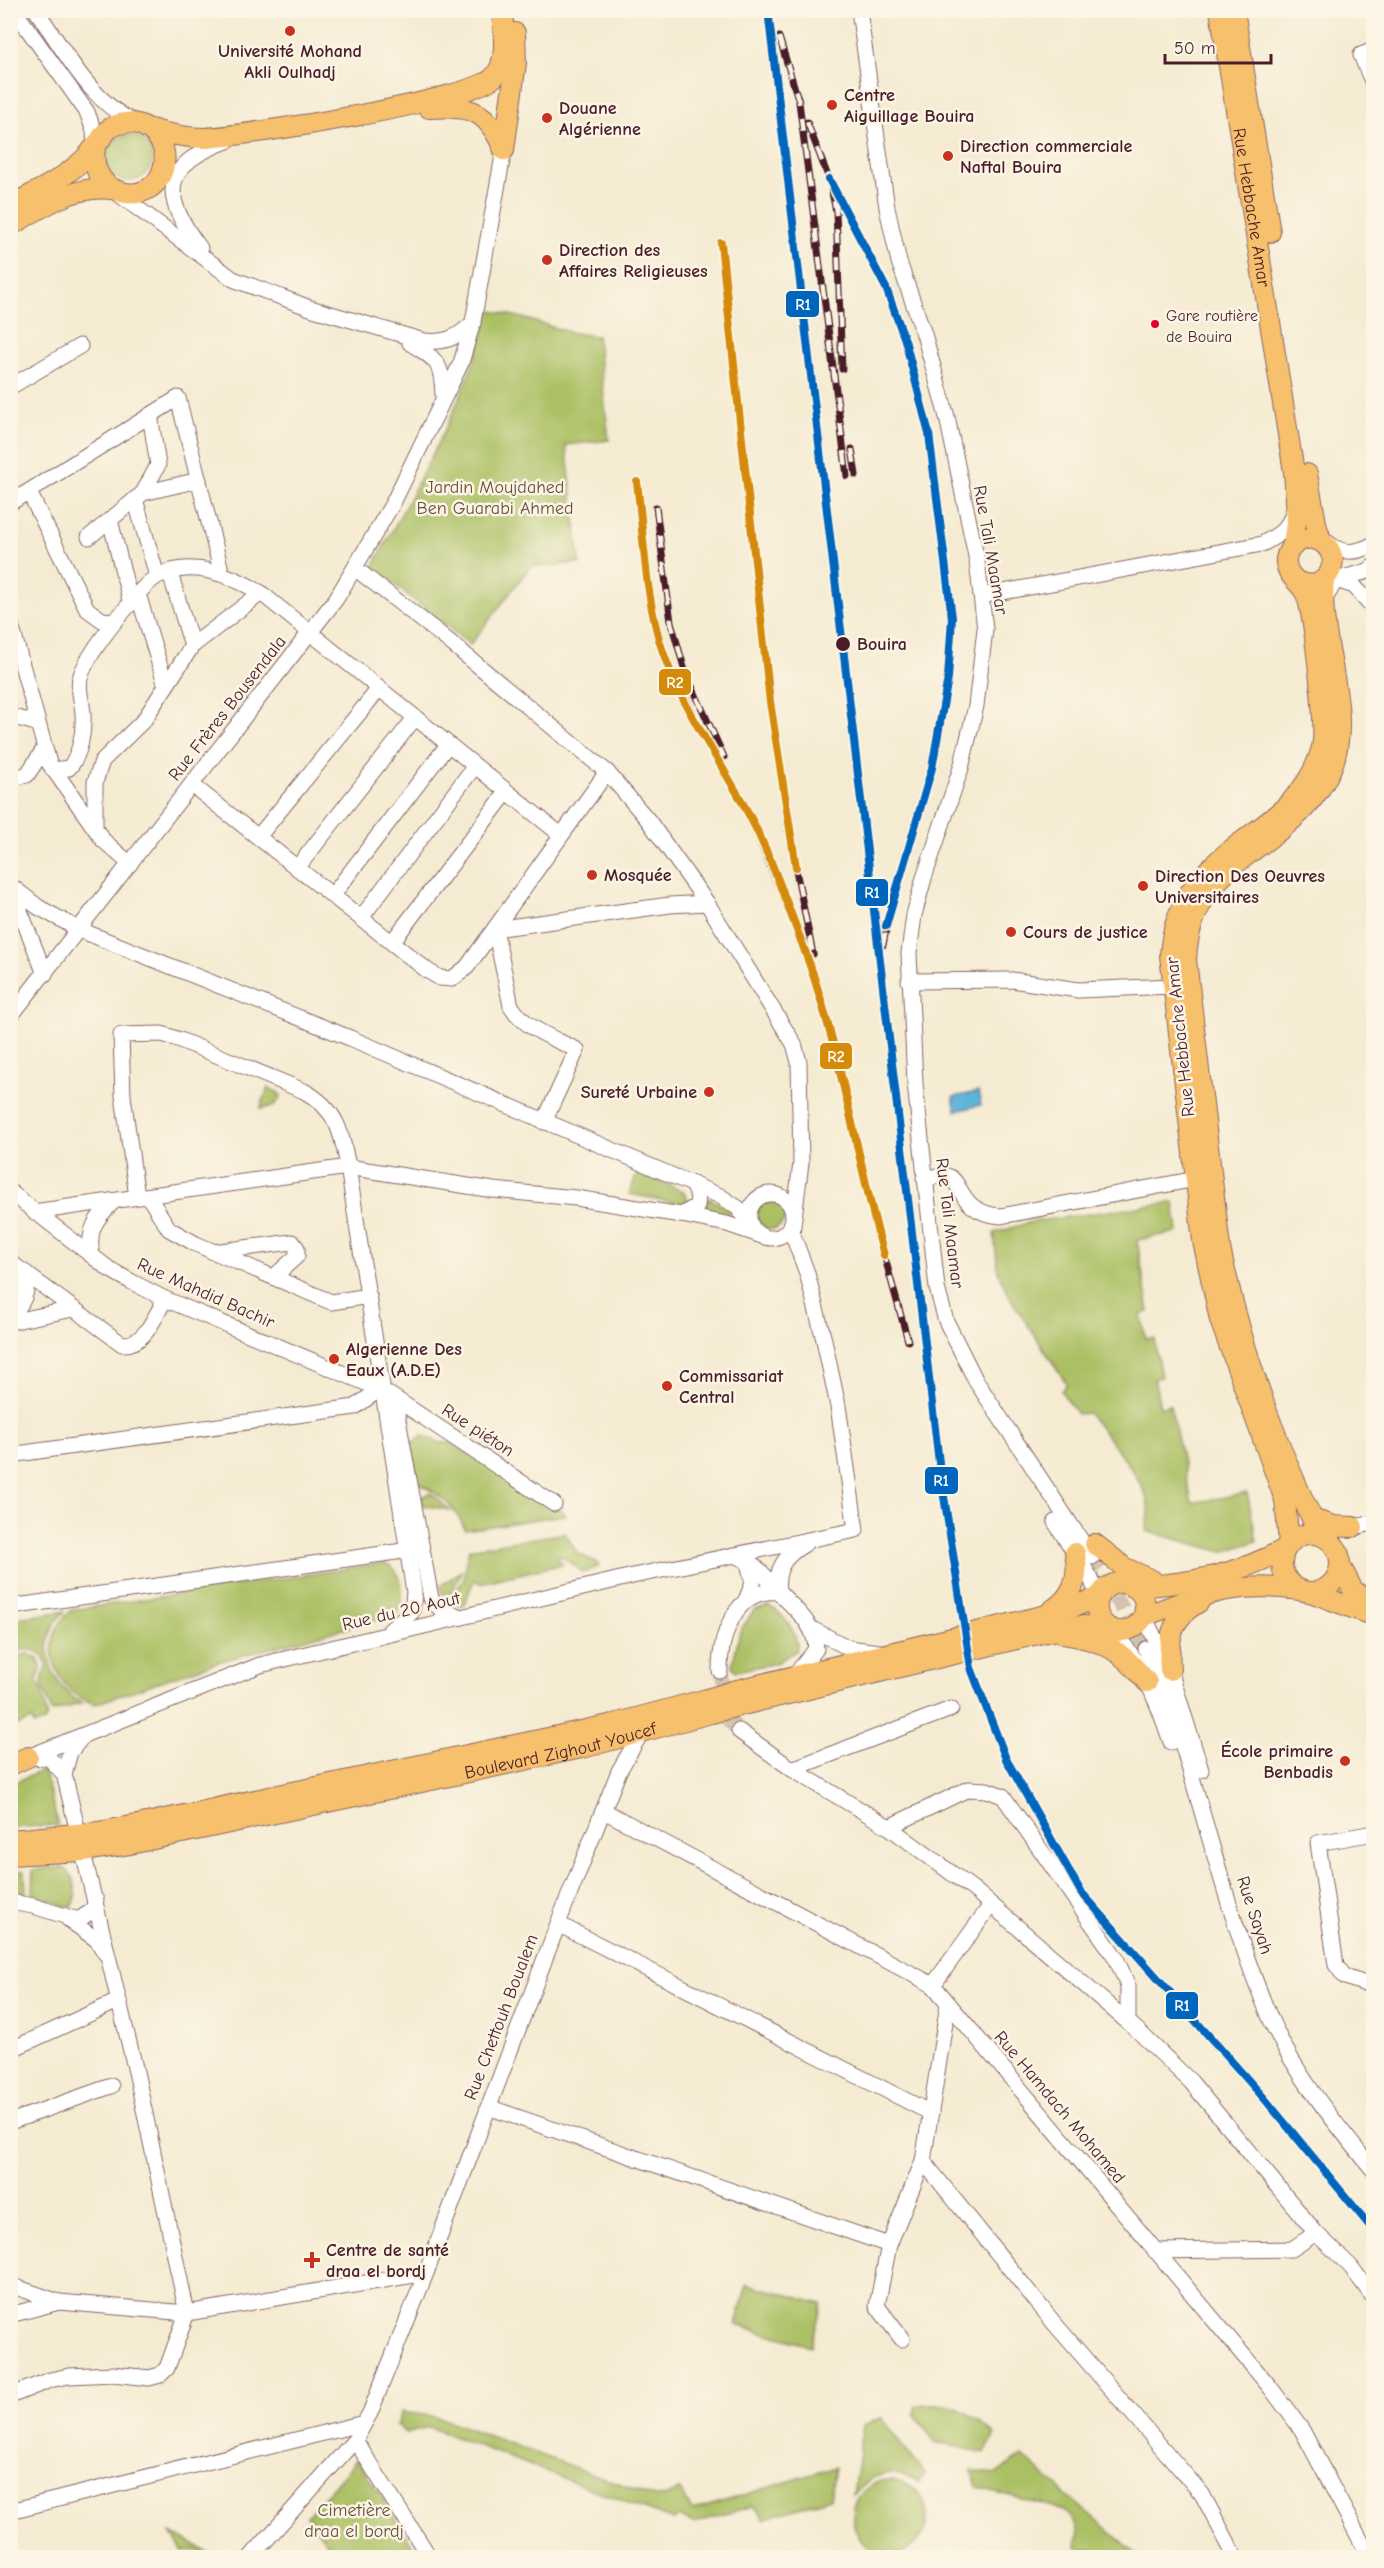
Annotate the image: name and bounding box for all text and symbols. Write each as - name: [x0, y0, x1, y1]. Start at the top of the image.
- marker: Université Mohand Akli Oulhadj: [283, 24, 297, 38]
- scale bar: [1165, 27, 1272, 65]
- text: 50 m: [1174, 38, 1216, 59]
- place label: Université Mohand Akli Oulhadj: [218, 41, 362, 83]
- place label: Centre Aiguillage Bouira: [844, 85, 974, 127]
- place label: Douane Algérienne: [559, 98, 641, 140]
- marker: Centre Aiguillage Bouira: [825, 98, 839, 112]
- marker: Douane Algérienne: [540, 111, 554, 125]
- street label: Rue Hebbache Amar: [1228, 127, 1274, 289]
- place label: Direction commerciale Naftal Bouira: [960, 136, 1133, 178]
- marker: Direction commerciale Naftal Bouira: [941, 149, 955, 163]
- place label: Direction des Affaires Religieuses: [559, 240, 708, 282]
- marker: Direction des Affaires Religieuses: [540, 253, 554, 267]
- line badge: R1: [785, 290, 820, 318]
- text: R1: [795, 296, 811, 314]
- place label: Gare routière de Bouira: [1166, 307, 1258, 346]
- marker: Gare routière de Bouira: [1149, 318, 1161, 330]
- park label: Jardin Moujdahed Ben Guarabi Ahmed: [417, 477, 573, 519]
- street label: Rue Tali Maamar: [969, 484, 1012, 617]
- street label: Rue Frères Bousendala: [164, 631, 291, 785]
- place label: Bouira: [857, 634, 907, 655]
- marker: Bouira: [834, 635, 852, 653]
- line badge: R2: [658, 668, 692, 696]
- text: R2: [666, 674, 684, 692]
- place label: Mosquée: [604, 865, 672, 886]
- place label: Direction Des Oeuvres Universitaires: [1155, 866, 1325, 908]
- marker: Mosquée: [585, 868, 599, 882]
- line badge: R1: [855, 878, 889, 907]
- marker: Direction Des Oeuvres Universitaires: [1136, 879, 1150, 893]
- text: R1: [864, 884, 880, 902]
- place label: Cours de justice: [1023, 922, 1148, 943]
- marker: Cours de justice: [1004, 925, 1018, 939]
- street label: Rue Hebbache Amar: [1162, 955, 1199, 1118]
- line badge: R2: [819, 1042, 853, 1070]
- text: R2: [827, 1048, 845, 1066]
- place label: Sureté Urbaine: [581, 1082, 697, 1103]
- marker: Sureté Urbaine: [702, 1085, 716, 1099]
- street label: Rue Tali Maamar: [931, 1157, 968, 1290]
- street label: Rue Mahdid Bachir: [134, 1254, 279, 1334]
- place label: Algerienne Des Eaux (A.D.E): [346, 1339, 462, 1381]
- marker: Algerienne Des Eaux (A.D.E): [327, 1352, 341, 1366]
- place label: Commissariat Central: [679, 1366, 784, 1408]
- marker: Commissariat Central: [660, 1379, 674, 1393]
- street label: Rue piéton: [438, 1399, 518, 1461]
- line badge: R1: [924, 1466, 959, 1495]
- text: R1: [933, 1472, 949, 1490]
- street label: Rue du 20 Aout: [340, 1588, 463, 1635]
- street label: Boulevard Zighout Youcef: [463, 1718, 660, 1784]
- place label: École primaire Benbadis: [1221, 1740, 1333, 1783]
- marker: École primaire Benbadis: [1338, 1754, 1352, 1768]
- street label: Rue Sayah: [1232, 1873, 1277, 1957]
- street label: Rue Chettouh Boualem: [460, 1931, 543, 2103]
- line badge: R1: [1165, 1991, 1199, 2020]
- text: R1: [1174, 1997, 1190, 2015]
- street label: Rue Hamdach Mohamed: [990, 2027, 1129, 2188]
- place label: Centre de santé draa el bordj: [326, 2240, 449, 2282]
- marker: Centre de santé draa el bordj: [303, 2251, 321, 2269]
- park label: Cimetière draa el bordj: [304, 2500, 404, 2542]

